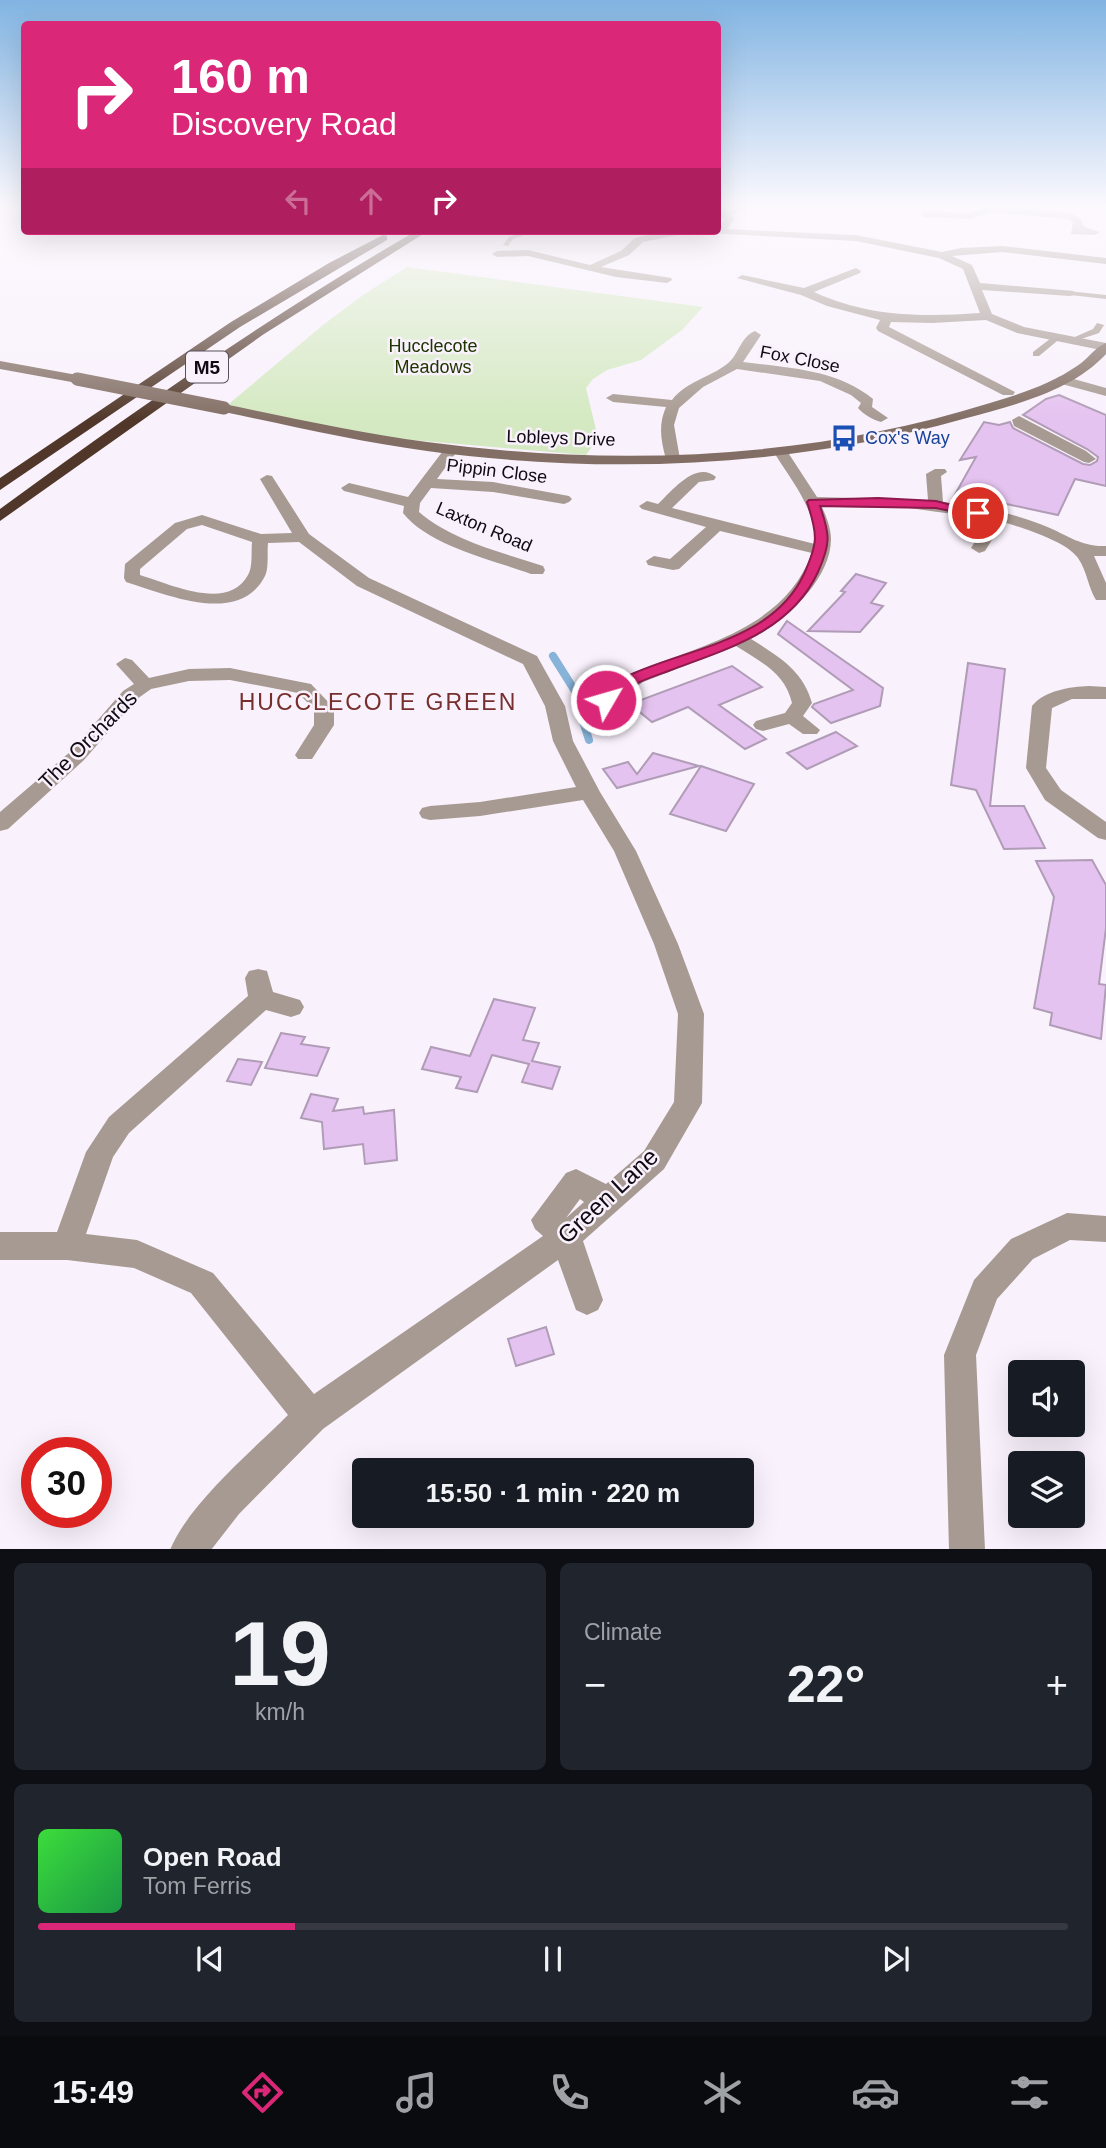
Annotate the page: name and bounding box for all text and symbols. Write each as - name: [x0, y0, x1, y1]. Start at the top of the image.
- icon: right: [56, 49, 147, 140]
- text: 160 m: [171, 49, 310, 103]
- text: Discovery Road: [171, 106, 397, 142]
- icon: left: [279, 182, 317, 220]
- icon: ahead: [352, 182, 390, 220]
- icon: right: [425, 182, 463, 220]
- park label: Hucclecote Meadows: [388, 336, 478, 377]
- street label: Fox Close: [758, 341, 842, 377]
- road number: M5: [186, 352, 228, 382]
- bus stop icon: Cox's Way: [829, 423, 859, 453]
- street label: Lobleys Drive: [506, 426, 616, 450]
- place label: Cox's Way: [865, 428, 950, 448]
- street label: Pippin Close: [446, 455, 548, 487]
- pin: [948, 483, 1008, 543]
- icon: arrive: [959, 494, 997, 532]
- street label: Laxton Road: [433, 498, 535, 556]
- position arrow: [569, 663, 643, 737]
- street label: The Orchards: [34, 686, 141, 793]
- district label: HUCCLECOTE GREEN: [239, 689, 517, 715]
- street label: Green Lane: [552, 1143, 663, 1249]
- map controls: [1008, 1360, 1085, 1528]
- button: sound: [1008, 1360, 1085, 1437]
- speed limit sign: 30: [21, 1437, 112, 1528]
- button: layers: [1008, 1451, 1085, 1528]
- text: 15:50 · 1 min · 220 m: [426, 1478, 680, 1508]
- text: 19: [229, 1603, 331, 1704]
- text: Climate: [584, 1619, 662, 1645]
- text: 22°: [787, 1655, 865, 1713]
- text: −: [584, 1664, 606, 1706]
- text: +: [1046, 1664, 1068, 1706]
- text: km/h: [255, 1699, 305, 1725]
- text: Open Road: [143, 1842, 282, 1872]
- text: Tom Ferris: [143, 1873, 252, 1899]
- icon: previous: [191, 1940, 229, 1978]
- icon: pause: [534, 1940, 572, 1978]
- icon: next: [877, 1940, 915, 1978]
- icon: directions: [238, 2068, 287, 2117]
- icon: music: [392, 2068, 441, 2117]
- icon: phone: [545, 2068, 594, 2117]
- icon: climate: [698, 2068, 747, 2117]
- icon: car: [851, 2068, 900, 2117]
- icon: filters: [1005, 2068, 1054, 2117]
- text: 15:49: [52, 2074, 134, 2110]

